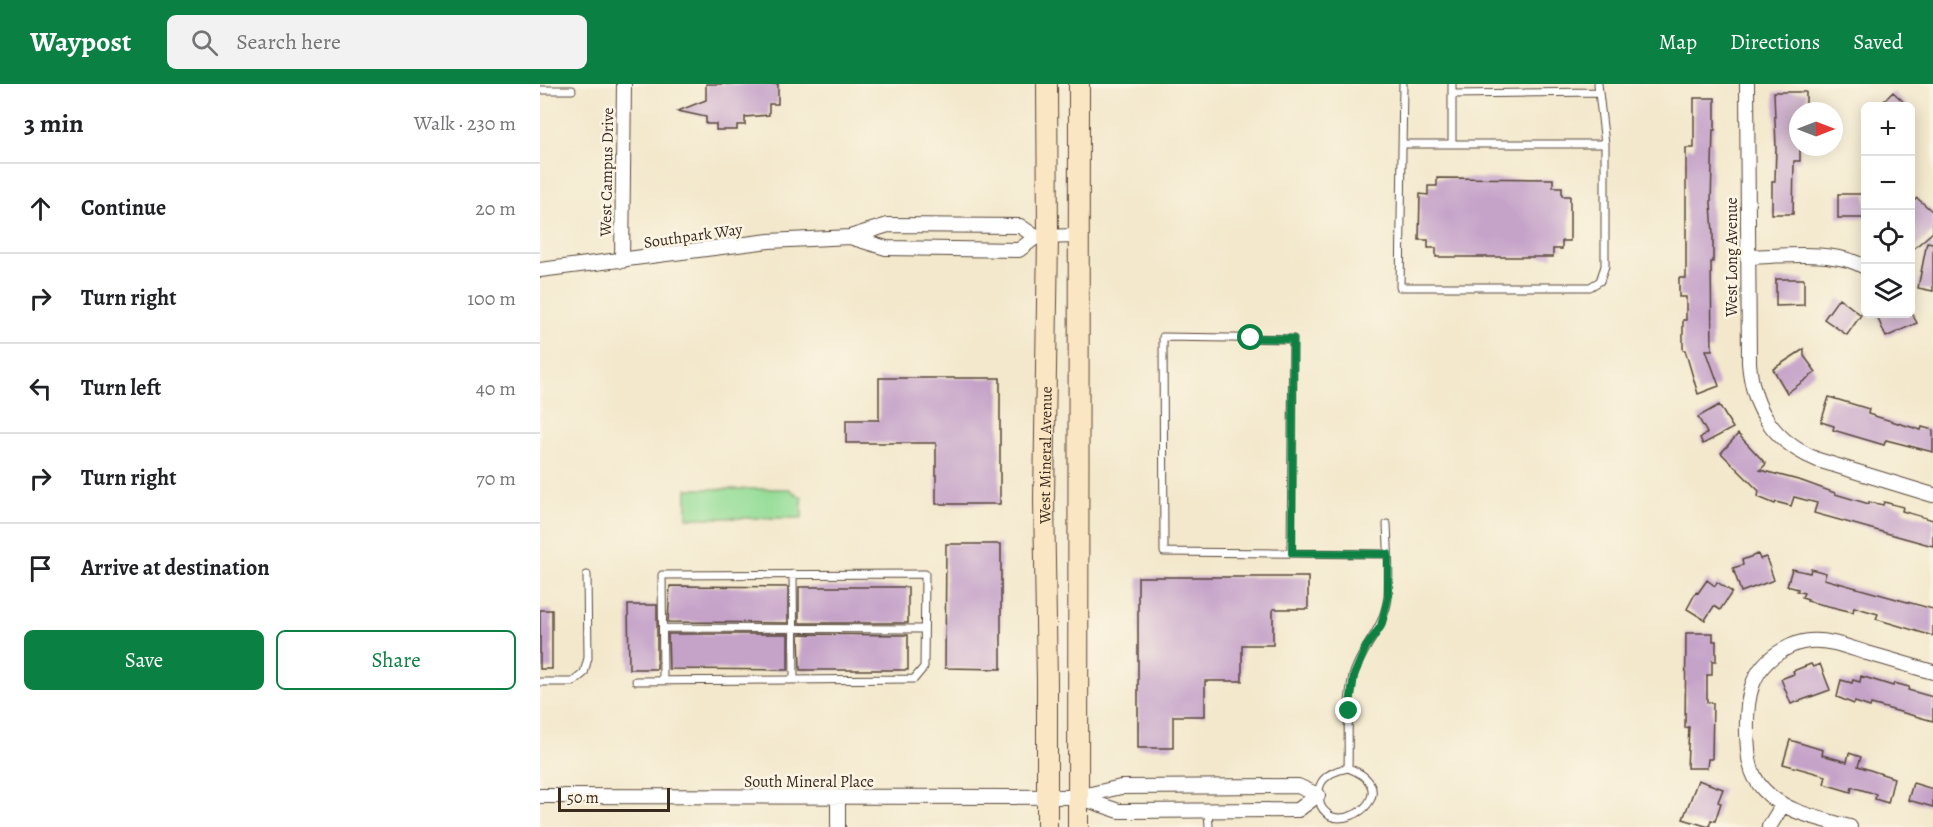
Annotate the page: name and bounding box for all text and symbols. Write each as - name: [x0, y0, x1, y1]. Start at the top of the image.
- search box: [167, 15, 587, 69]
- text: Waypost: [30, 23, 131, 61]
- icon: search: [188, 26, 221, 59]
- text: Search here: [236, 27, 341, 57]
- text: Map: [1659, 28, 1697, 56]
- text: Directions: [1730, 28, 1820, 56]
- text: Saved: [1853, 28, 1903, 56]
- north arrow: [1789, 102, 1843, 156]
- map controls: [1861, 102, 1915, 318]
- button: +: [1861, 102, 1915, 156]
- text: 3 min: [24, 106, 84, 141]
- street label: West Campus Drive: [595, 107, 619, 238]
- text: Walk · 230 m: [414, 110, 516, 137]
- button: −: [1861, 156, 1915, 210]
- icon: ahead: [24, 192, 57, 225]
- text: Continue: [81, 193, 166, 223]
- text: 20 m: [475, 195, 516, 222]
- street label: West Long Avenue: [1721, 197, 1743, 318]
- button: locate: [1861, 210, 1915, 264]
- street label: Southpark Way: [642, 218, 745, 254]
- button: layers: [1861, 264, 1915, 318]
- icon: right: [24, 282, 57, 315]
- text: Turn right: [81, 283, 177, 313]
- text: 100 m: [467, 285, 516, 312]
- route start: [1237, 324, 1263, 350]
- icon: left: [24, 372, 57, 405]
- text: Turn left: [81, 373, 161, 403]
- text: 40 m: [476, 375, 516, 402]
- street label: West Mineral Avenue: [1034, 386, 1058, 525]
- icon: right: [24, 462, 57, 495]
- text: Turn right: [81, 463, 177, 493]
- text: 70 m: [476, 465, 516, 492]
- icon: arrive: [24, 552, 57, 585]
- text: Arrive at destination: [81, 553, 270, 583]
- button: Save: [24, 630, 264, 690]
- button: Share: [276, 630, 516, 690]
- route end: [1335, 697, 1361, 723]
- street label: South Mineral Place: [744, 771, 874, 793]
- scale bar: [558, 785, 670, 812]
- text: 50 m: [567, 787, 599, 809]

